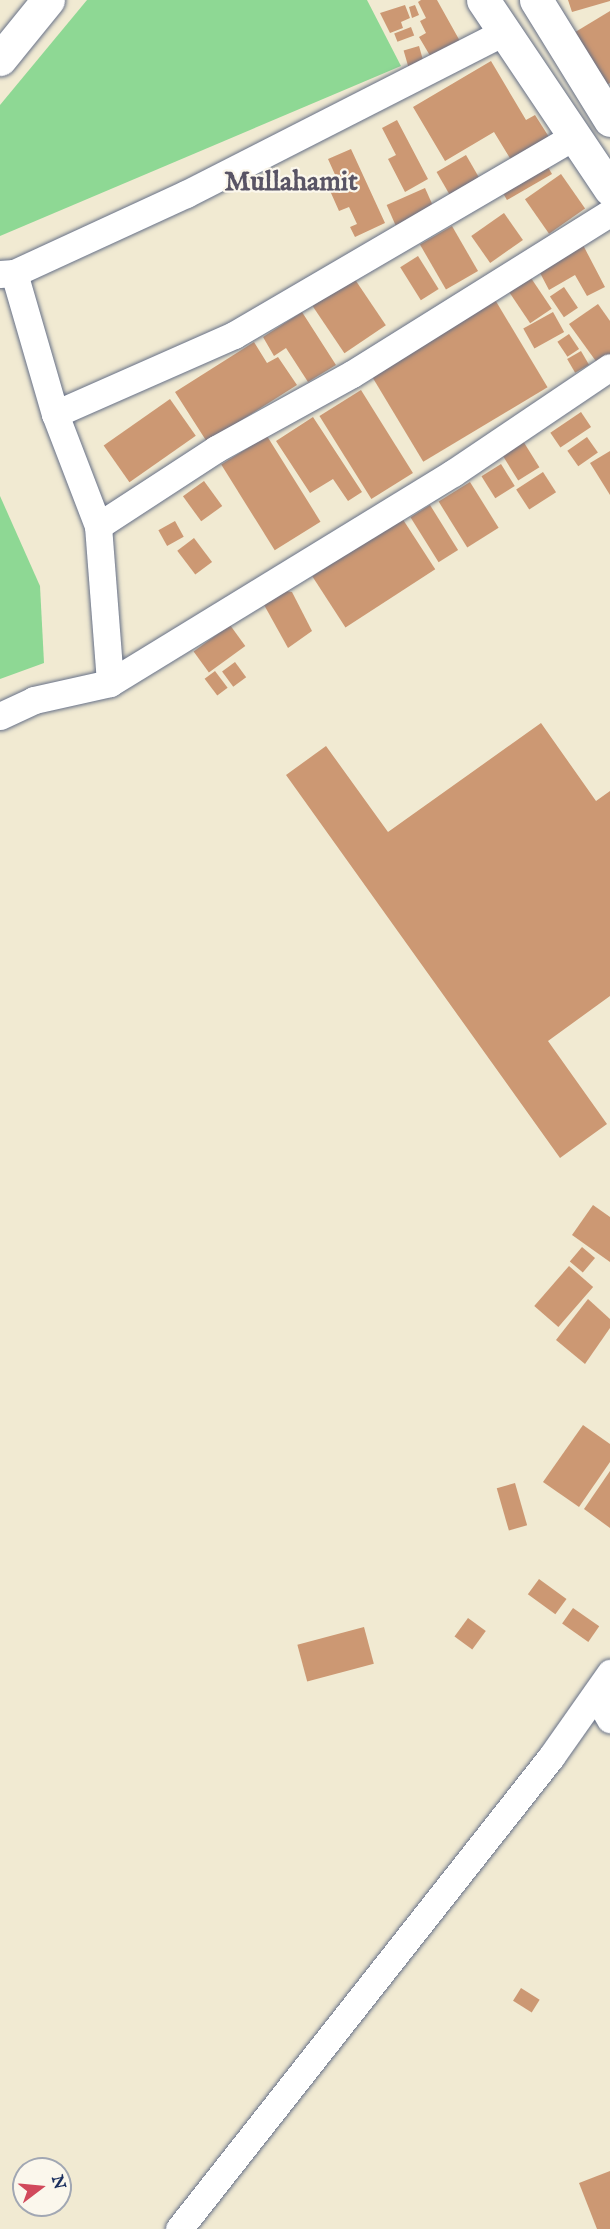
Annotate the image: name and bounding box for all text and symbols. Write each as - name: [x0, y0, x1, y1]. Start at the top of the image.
- district label: Mullahamit: [224, 166, 358, 200]
- north arrow: [12, 2157, 72, 2217]
- text: N: [46, 2173, 69, 2192]

